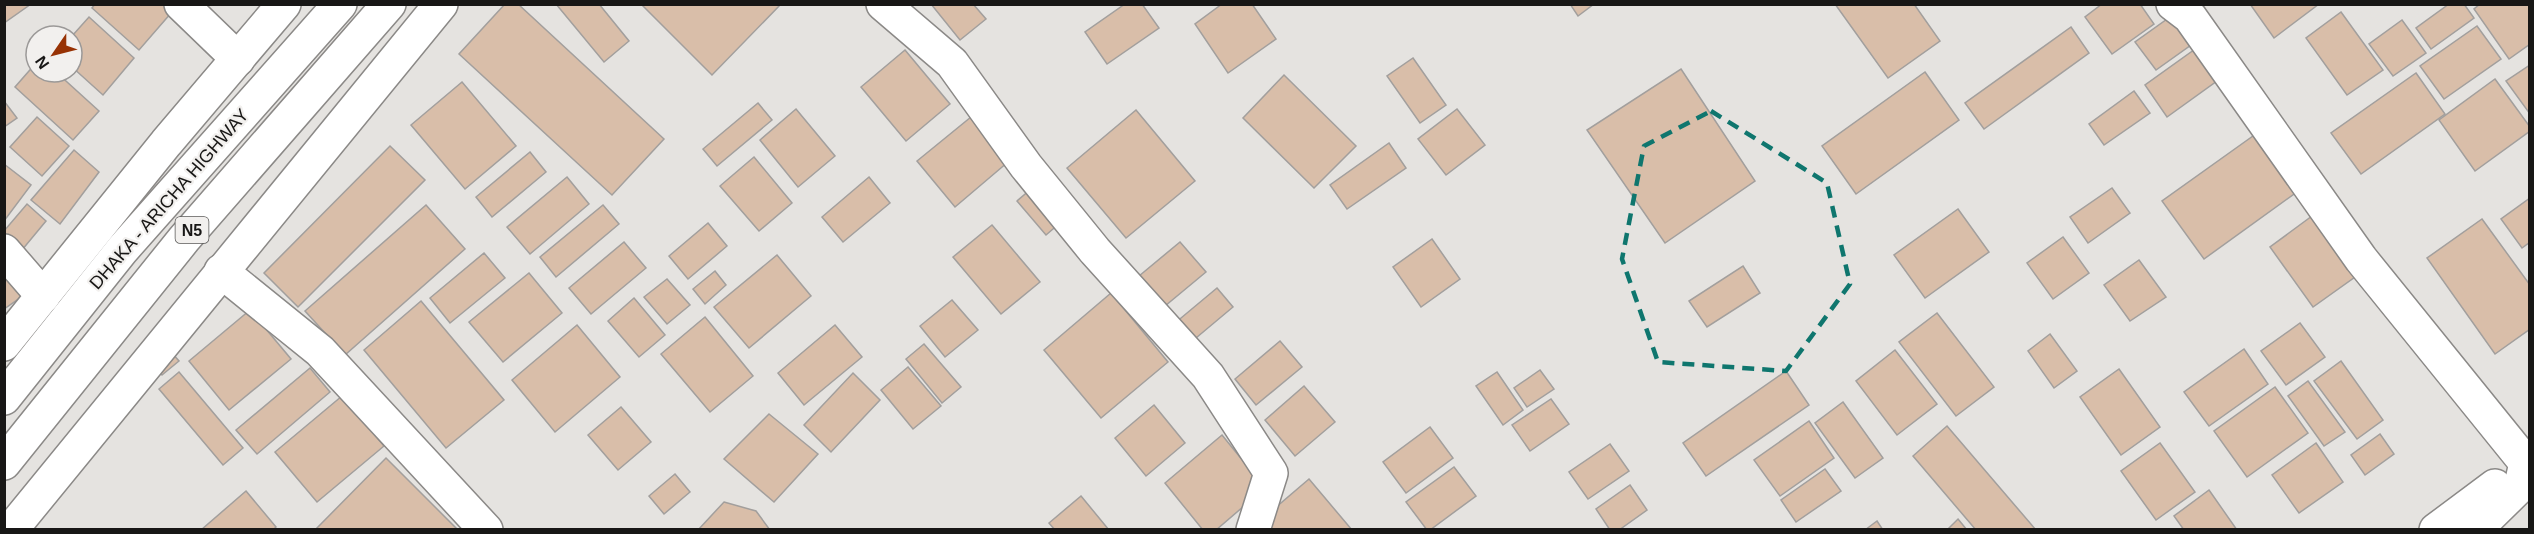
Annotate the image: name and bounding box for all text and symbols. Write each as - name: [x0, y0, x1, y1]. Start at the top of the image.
- north arrow: [24, 24, 84, 84]
- text: N: [32, 53, 52, 72]
- street label: DHAKA - ARICHA HIGHWAY: [85, 105, 253, 293]
- road number: N5: [176, 217, 208, 243]

